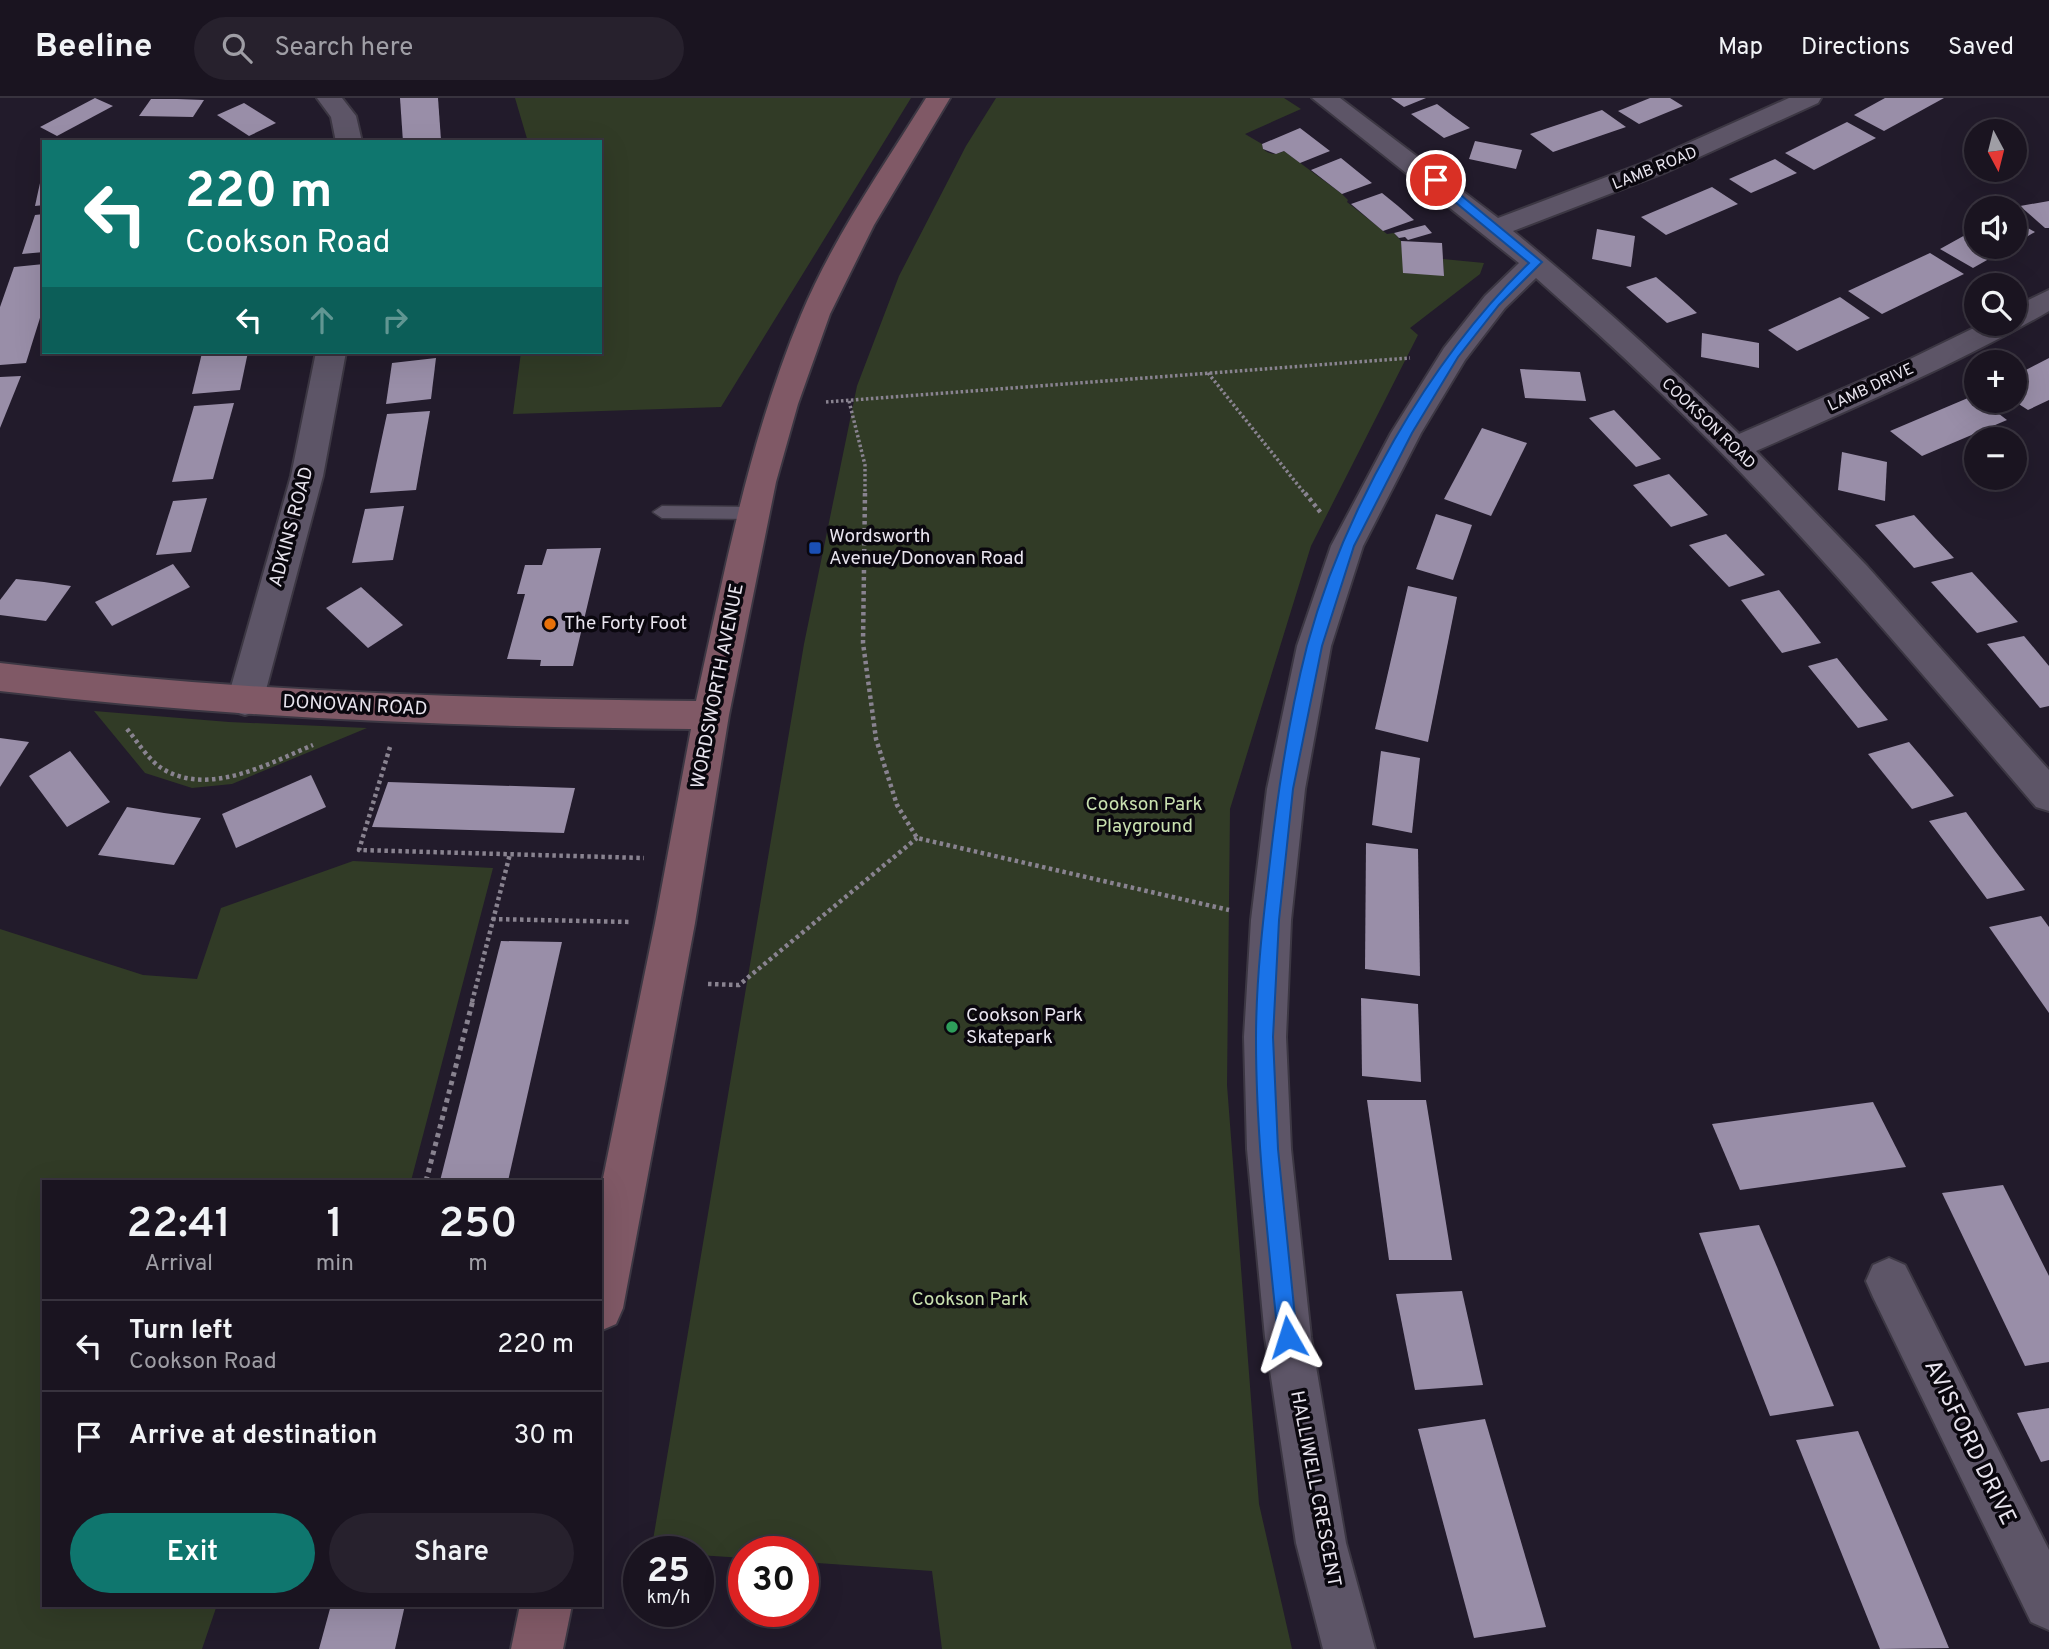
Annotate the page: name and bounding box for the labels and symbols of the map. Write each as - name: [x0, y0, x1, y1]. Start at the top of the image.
- north arrow: [1964, 119, 2026, 182]
- street label: LAMB ROAD: [1610, 143, 1700, 195]
- pin: [1406, 150, 1466, 210]
- street label: LAMB DRIVE: [1825, 359, 1917, 417]
- street label: COOKSON ROAD: [1657, 374, 1759, 474]
- street label: ADKINS ROAD: [264, 464, 320, 590]
- place label: Wordsworth Avenue/Donovan Road: [829, 525, 1024, 571]
- marker: Wordsworth Avenue/Donovan Road: [807, 540, 823, 556]
- street label: WORDSWORTH AVENUE: [686, 581, 750, 791]
- place label: The Forty Foot: [564, 612, 687, 636]
- marker: The Forty Foot: [542, 616, 558, 632]
- street label: DONOVAN ROAD: [282, 690, 428, 722]
- park label: Cookson Park Playground: [1085, 793, 1203, 839]
- place label: Cookson Park Skatepark: [966, 1004, 1083, 1050]
- marker: Cookson Park Skatepark: [944, 1019, 960, 1035]
- park label: Cookson Park: [911, 1288, 1029, 1312]
- position arrow: [1251, 1300, 1325, 1374]
- street label: AVISFORD DRIVE: [1916, 1356, 2022, 1530]
- street label: HALLIWELL CRESCENT: [1284, 1389, 1346, 1589]
- speed limit sign: 30: [728, 1536, 819, 1627]

